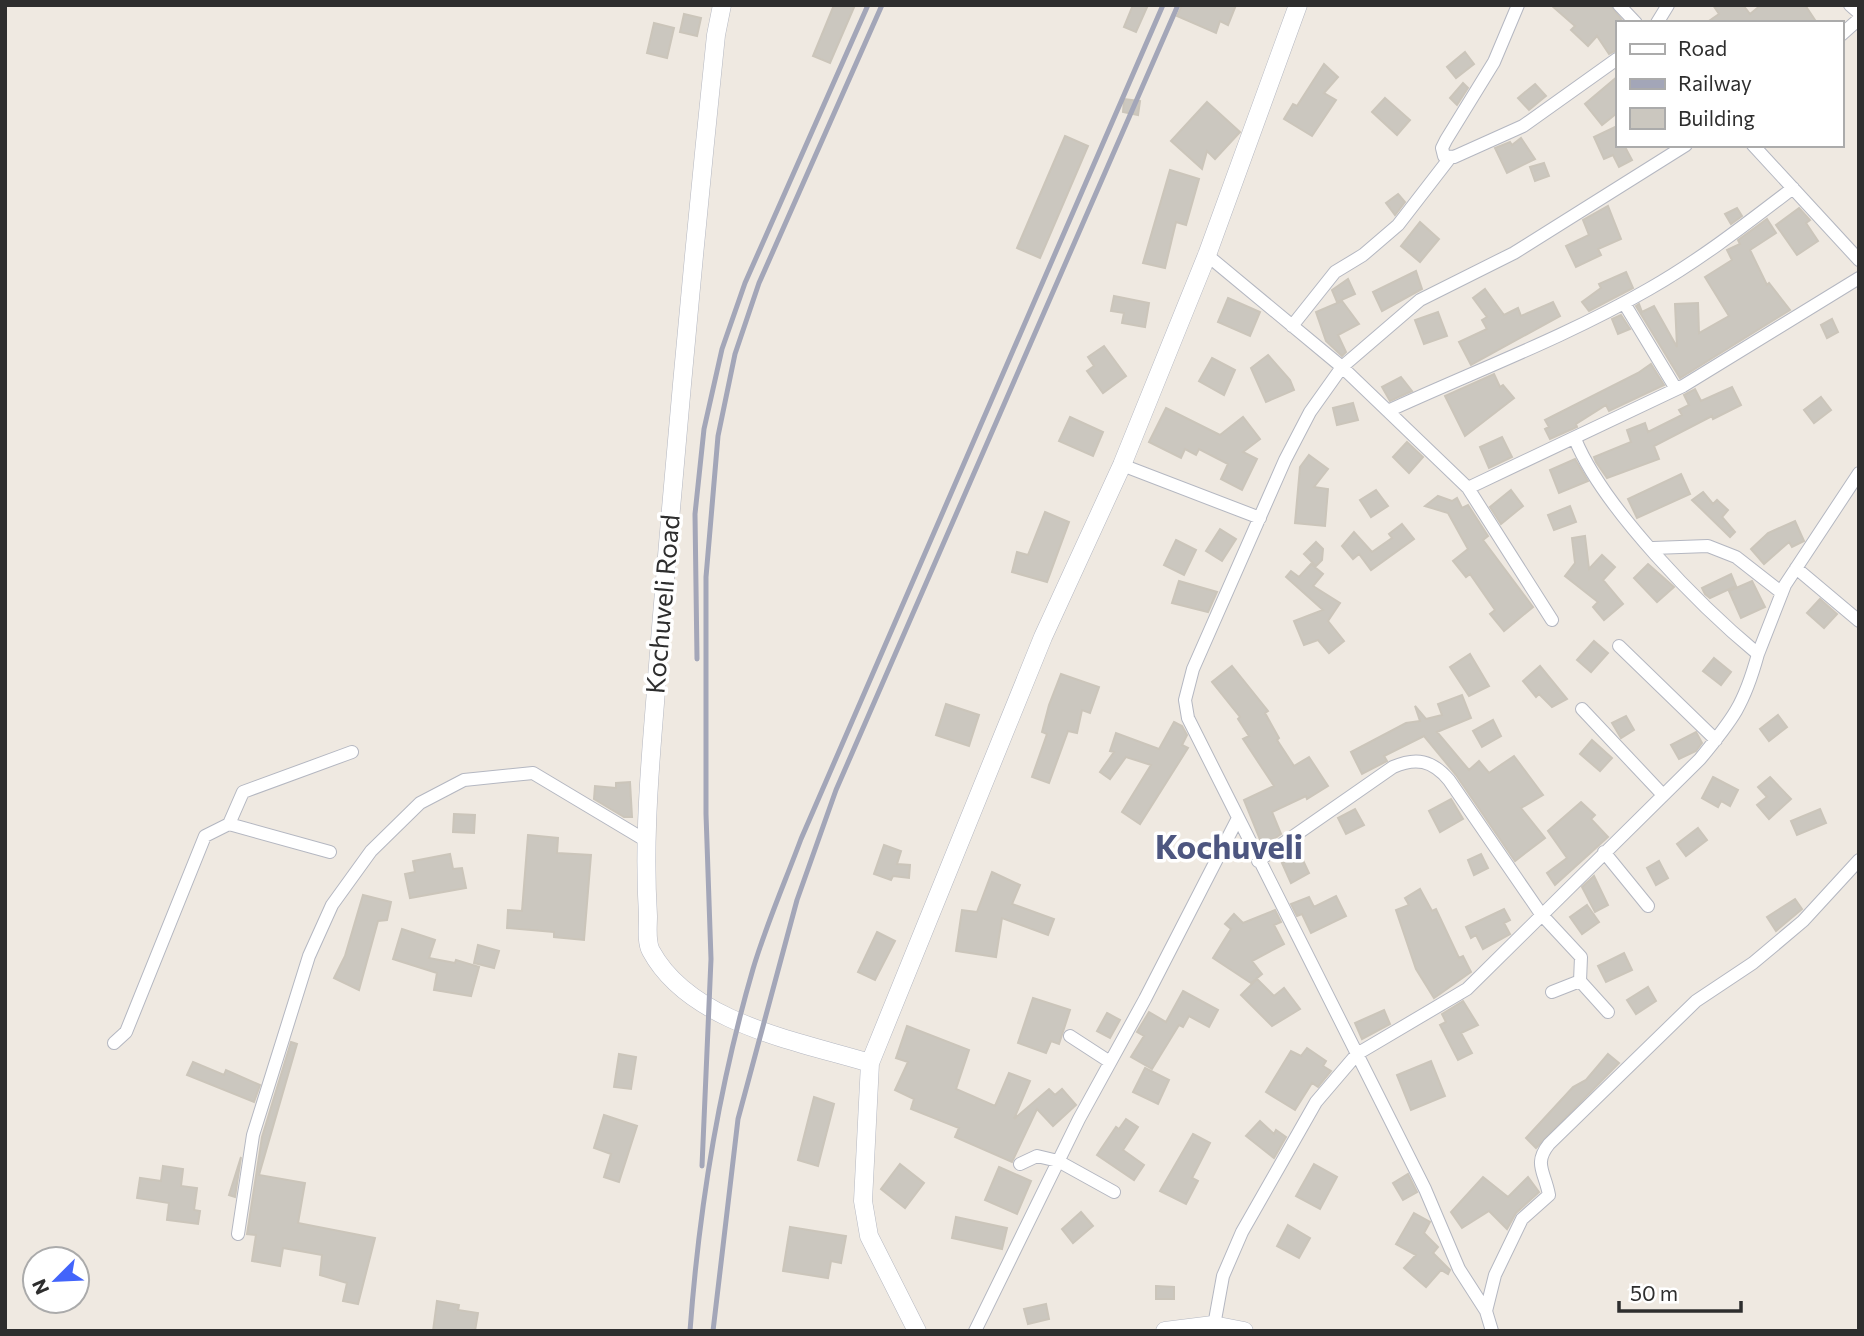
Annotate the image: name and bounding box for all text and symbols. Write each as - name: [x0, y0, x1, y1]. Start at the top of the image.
- legend: [1616, 21, 1843, 147]
- text: Road: [1678, 35, 1727, 60]
- text: Railway: [1678, 70, 1752, 95]
- text: Building: [1678, 105, 1755, 130]
- street label: Kochuveli Road: [638, 513, 685, 695]
- district label: Kochuveli: [1155, 825, 1303, 866]
- north arrow: [21, 1245, 91, 1315]
- scale bar: [1619, 1270, 1742, 1314]
- text: N: [27, 1276, 53, 1298]
- text: 50 m: [1630, 1280, 1678, 1305]

